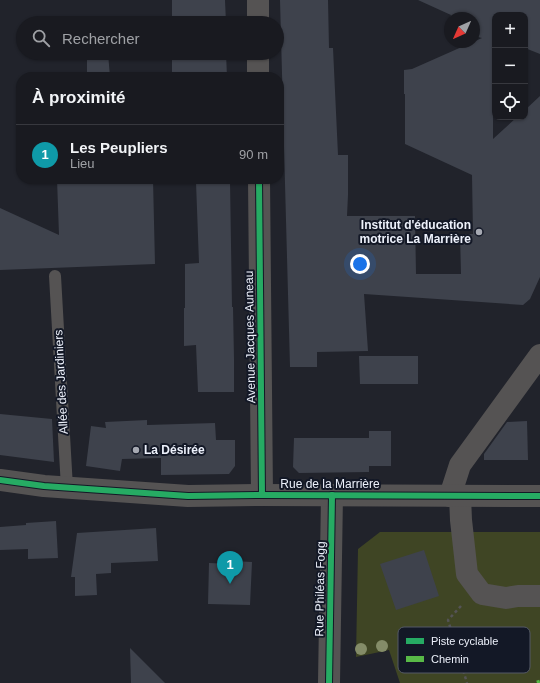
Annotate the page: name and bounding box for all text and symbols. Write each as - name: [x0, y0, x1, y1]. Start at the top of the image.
- north arrow: [444, 12, 480, 48]
- map controls: [492, 12, 528, 120]
- button: +: [492, 12, 528, 48]
- search box: [16, 16, 284, 60]
- icon: search: [30, 27, 52, 49]
- text: Rechercher: [62, 30, 140, 47]
- button: −: [492, 48, 528, 84]
- button: locate: [492, 84, 528, 120]
- text: À proximité: [32, 88, 126, 107]
- text: Les Peupliers: [70, 139, 168, 156]
- text: 1: [41, 147, 49, 162]
- text: 90 m: [239, 147, 268, 162]
- text: Lieu: [70, 156, 95, 171]
- place label: Institut d'éducation motrice La Marrière: [360, 218, 471, 246]
- marker: Institut d'éducation motrice La Marrière: [474, 227, 484, 237]
- your location: [350, 254, 370, 274]
- street label: Avenue Jacques Auneau: [242, 271, 258, 403]
- street label: Allée des Jardiniers: [51, 329, 71, 435]
- place label: La Désirée: [144, 443, 205, 457]
- marker: La Désirée: [131, 445, 141, 455]
- street label: Rue de la Marrière: [280, 477, 380, 491]
- street label: Rue Philéas Fogg: [312, 541, 328, 637]
- pin: 1: [217, 551, 243, 584]
- legend: [398, 627, 530, 673]
- text: Piste cyclable: [431, 635, 498, 647]
- text: Chemin: [431, 653, 469, 665]

